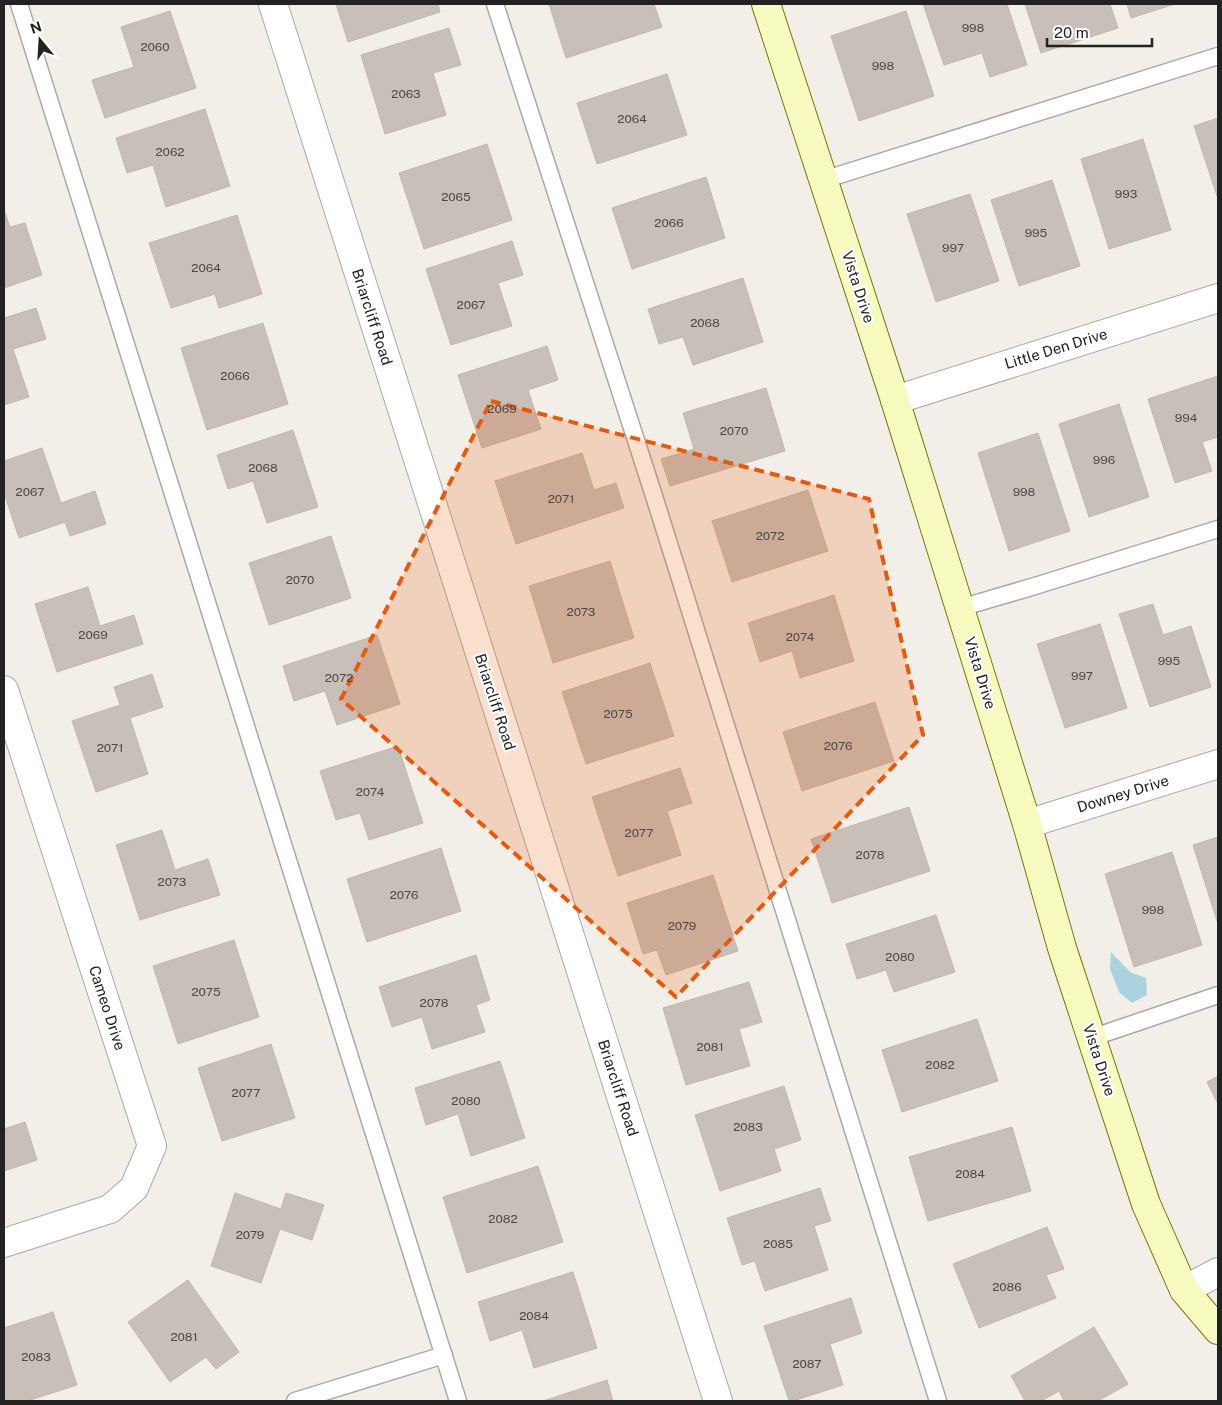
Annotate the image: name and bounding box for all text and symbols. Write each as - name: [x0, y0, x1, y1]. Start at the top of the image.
- north arrow: [15, 15, 65, 65]
- scale bar: [1047, 15, 1152, 47]
- text: N: [28, 18, 44, 37]
- house number: 998: [962, 21, 985, 35]
- text: 20 m: [1054, 24, 1089, 41]
- house number: 2060: [140, 40, 170, 54]
- house number: 998: [872, 59, 895, 73]
- house number: 2063: [391, 87, 421, 101]
- house number: 2064: [617, 112, 647, 126]
- house number: 2062: [155, 145, 185, 159]
- house number: 993: [1115, 187, 1137, 201]
- house number: 2065: [441, 190, 471, 204]
- house number: 2066: [654, 216, 684, 230]
- house number: 995: [1025, 226, 1048, 240]
- house number: 997: [942, 241, 964, 255]
- street label: Vista Drive: [839, 249, 878, 325]
- house number: 2064: [191, 261, 221, 275]
- street label: Briarcliff Road: [349, 266, 396, 367]
- house number: 2067: [457, 298, 485, 312]
- house number: 2068: [690, 316, 720, 330]
- street label: Little Den Drive: [1002, 325, 1109, 372]
- house number: 2066: [220, 369, 250, 383]
- house number: 2069: [487, 402, 517, 416]
- house number: 994: [1175, 411, 1198, 425]
- house number: 2070: [720, 424, 748, 438]
- house number: 996: [1093, 453, 1115, 467]
- house number: 2068: [248, 461, 278, 475]
- house number: 2067: [16, 485, 44, 499]
- house number: 998: [1013, 485, 1036, 499]
- house number: 2071: [548, 492, 574, 506]
- house number: 2072: [756, 529, 784, 543]
- house number: 2070: [286, 573, 314, 587]
- house number: 2073: [567, 605, 595, 619]
- house number: 2069: [78, 628, 108, 642]
- house number: 2074: [786, 630, 815, 644]
- street label: Vista Drive: [961, 635, 1000, 711]
- street label: Briarcliff Road: [472, 651, 519, 752]
- house number: 995: [1158, 654, 1181, 668]
- house number: 997: [1071, 669, 1093, 683]
- house number: 2072: [325, 671, 353, 685]
- house number: 2075: [603, 707, 633, 721]
- house number: 2076: [824, 739, 852, 753]
- house number: 2071: [97, 741, 123, 755]
- street label: Downey Drive: [1075, 771, 1171, 816]
- house number: 2074: [356, 785, 385, 799]
- house number: 2077: [625, 826, 653, 840]
- house number: 2078: [855, 848, 885, 862]
- house number: 2073: [158, 875, 186, 889]
- house number: 2076: [390, 888, 418, 902]
- house number: 998: [1142, 903, 1165, 917]
- house number: 2079: [668, 919, 696, 933]
- house number: 2080: [885, 950, 915, 964]
- street label: Cameo Drive: [86, 963, 129, 1052]
- house number: 2075: [191, 985, 221, 999]
- house number: 2078: [419, 996, 449, 1010]
- street label: Vista Drive: [1080, 1022, 1119, 1098]
- street label: Briarcliff Road: [595, 1037, 642, 1138]
- house number: 2081: [696, 1040, 724, 1054]
- house number: 2082: [925, 1058, 955, 1072]
- house number: 2077: [232, 1086, 260, 1100]
- house number: 2080: [451, 1094, 481, 1108]
- house number: 2083: [733, 1120, 763, 1134]
- house number: 2084: [955, 1167, 985, 1181]
- house number: 2082: [488, 1212, 518, 1226]
- house number: 2079: [236, 1228, 264, 1242]
- house number: 2085: [763, 1237, 793, 1251]
- house number: 2086: [992, 1280, 1022, 1294]
- house number: 2084: [519, 1309, 549, 1323]
- house number: 2081: [170, 1330, 198, 1344]
- house number: 2083: [21, 1350, 51, 1364]
- house number: 2087: [792, 1357, 822, 1371]

